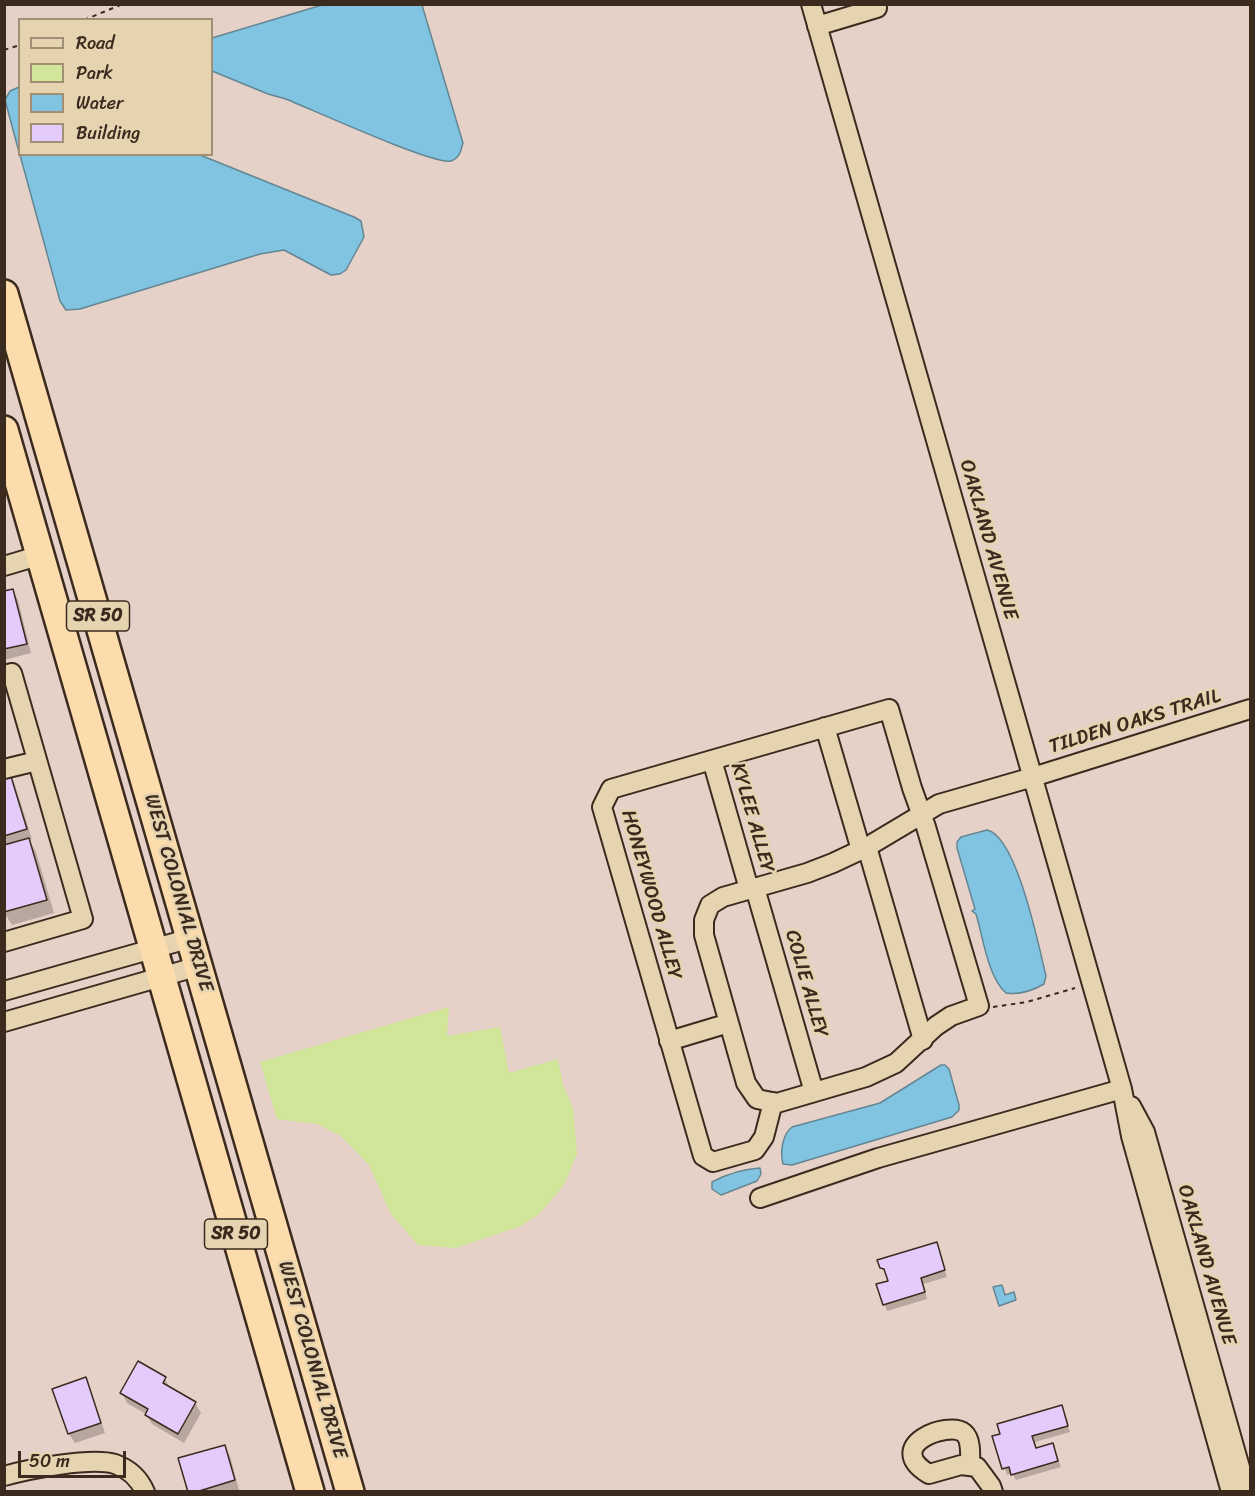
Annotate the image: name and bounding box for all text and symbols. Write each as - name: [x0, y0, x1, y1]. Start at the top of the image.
- legend: [18, 18, 213, 156]
- text: Road: [76, 27, 115, 59]
- text: Park: [76, 57, 113, 89]
- text: Water: [76, 87, 123, 119]
- text: Building: [76, 117, 140, 149]
- street label: OAKLAND AVENUE: [954, 457, 1022, 623]
- road number: SR 50: [66, 601, 130, 631]
- street label: TILDEN OAKS TRAIL: [1046, 684, 1224, 760]
- street label: KYLEE ALLEY: [725, 760, 779, 876]
- street label: WEST COLONIAL DRIVE: [138, 791, 218, 995]
- street label: HONEYWOOD ALLEY: [615, 807, 687, 983]
- street label: COLIE ALLEY: [779, 927, 833, 1041]
- street label: OAKLAND AVENUE: [1172, 1182, 1240, 1348]
- road number: SR 50: [204, 1219, 268, 1249]
- street label: WEST COLONIAL DRIVE: [272, 1258, 352, 1462]
- scale bar: [21, 1439, 129, 1477]
- text: 50 m: [29, 1445, 70, 1477]

